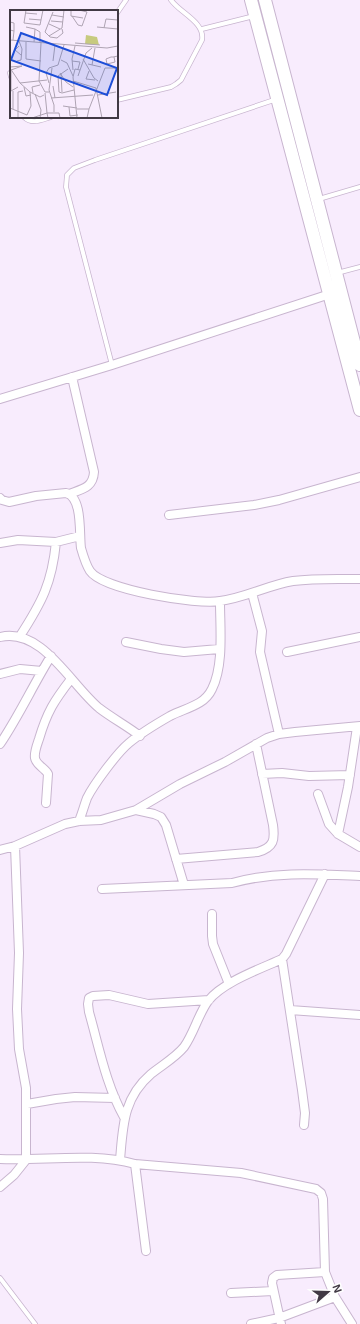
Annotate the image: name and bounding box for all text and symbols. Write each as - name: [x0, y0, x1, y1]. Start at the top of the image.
- inset map: [10, 10, 118, 118]
- north arrow: [308, 1272, 348, 1312]
- text: N: [330, 1283, 344, 1294]

